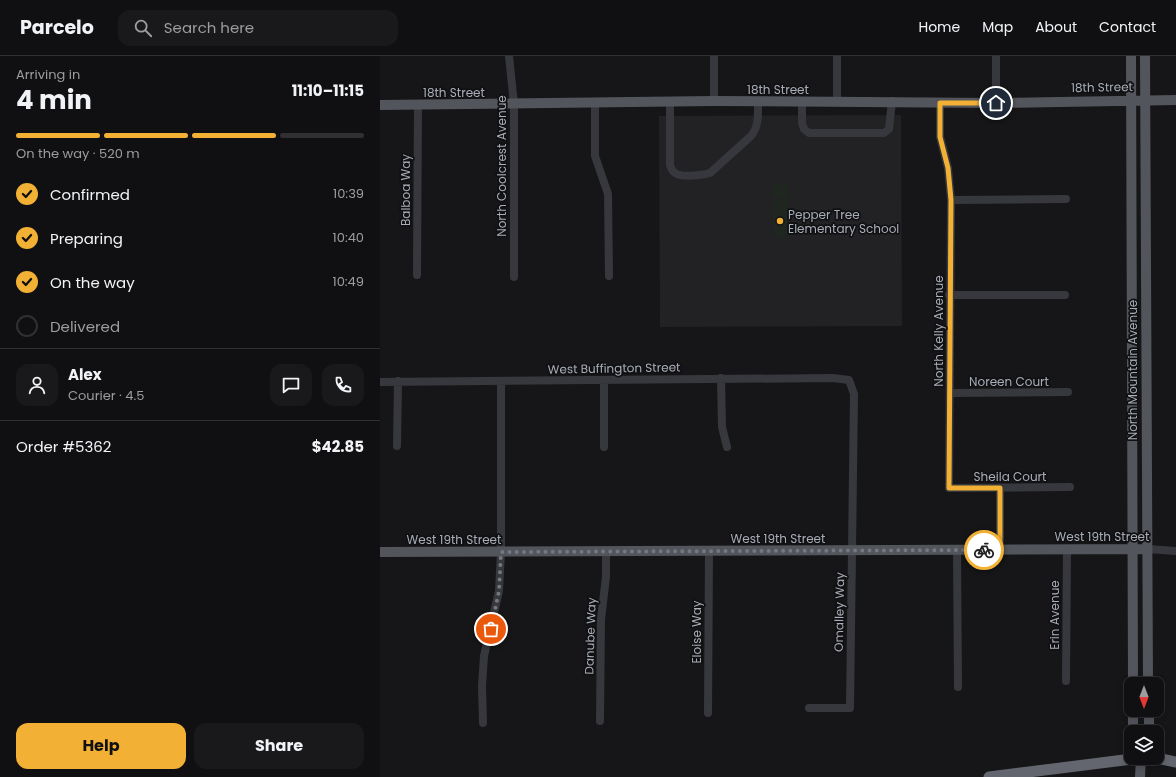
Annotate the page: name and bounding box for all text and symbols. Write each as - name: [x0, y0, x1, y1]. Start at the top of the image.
- search box: [118, 10, 398, 46]
- text: Parcelo: [20, 14, 94, 41]
- icon: search: [132, 17, 154, 39]
- text: Search here: [164, 17, 254, 38]
- text: Home: [918, 17, 960, 37]
- text: Map: [982, 17, 1013, 37]
- text: About: [1035, 17, 1077, 37]
- text: Contact: [1099, 17, 1156, 37]
- text: Arriving in: [16, 65, 80, 84]
- street label: 18th Street: [1071, 78, 1133, 96]
- text: 11:10–11:15: [292, 80, 364, 101]
- street label: 18th Street: [747, 81, 809, 98]
- text: 4 min: [16, 82, 92, 118]
- street label: 18th Street: [423, 84, 485, 101]
- pin: [979, 86, 1013, 120]
- icon: home: [985, 92, 1007, 114]
- street label: North Coolcrest Avenue: [493, 95, 510, 237]
- text: On the way · 520 m: [16, 144, 140, 163]
- street label: Balboa Way: [397, 154, 414, 226]
- icon: check: [16, 183, 38, 205]
- text: Confirmed: [50, 184, 130, 205]
- text: 10:39: [333, 184, 364, 203]
- place label: Pepper Tree Elementary School: [788, 206, 899, 237]
- marker: Pepper Tree Elementary School: [775, 216, 785, 226]
- icon: check: [16, 227, 38, 249]
- text: Preparing: [50, 228, 123, 249]
- text: 10:40: [333, 228, 364, 247]
- icon: check: [16, 271, 38, 293]
- text: On the way: [50, 272, 135, 293]
- text: 10:49: [333, 272, 364, 291]
- street label: North Kelly Avenue: [930, 275, 947, 387]
- street label: North Mountain Avenue: [1124, 300, 1141, 440]
- text: Delivered: [50, 316, 120, 337]
- street label: West Buffington Street: [547, 358, 681, 378]
- button: person: [16, 364, 58, 406]
- text: Alex: [68, 364, 102, 385]
- button: chat: [270, 364, 312, 406]
- button: phone: [322, 364, 364, 406]
- street label: Noreen Court: [969, 373, 1049, 390]
- text: Courier · 4.5: [68, 386, 144, 405]
- text: Order #5362: [16, 436, 111, 457]
- text: $42.85: [312, 436, 364, 457]
- street label: Sheila Court: [974, 468, 1046, 485]
- street label: West 19th Street: [1055, 528, 1149, 545]
- street label: West 19th Street: [731, 530, 825, 547]
- courier: [964, 530, 1004, 570]
- street label: West 19th Street: [407, 531, 501, 548]
- icon: bike: [973, 539, 995, 561]
- street label: Omalley Way: [830, 572, 848, 652]
- street label: Erin Avenue: [1046, 580, 1063, 650]
- street label: Danube Way: [580, 597, 600, 675]
- street label: Eloise Way: [688, 600, 705, 664]
- pin: [474, 612, 508, 646]
- icon: bag: [480, 618, 502, 640]
- north arrow: [1124, 677, 1164, 717]
- map controls: [1124, 677, 1164, 765]
- button: Help: [16, 723, 186, 769]
- button: Share: [194, 723, 364, 769]
- button: layers: [1124, 725, 1164, 765]

